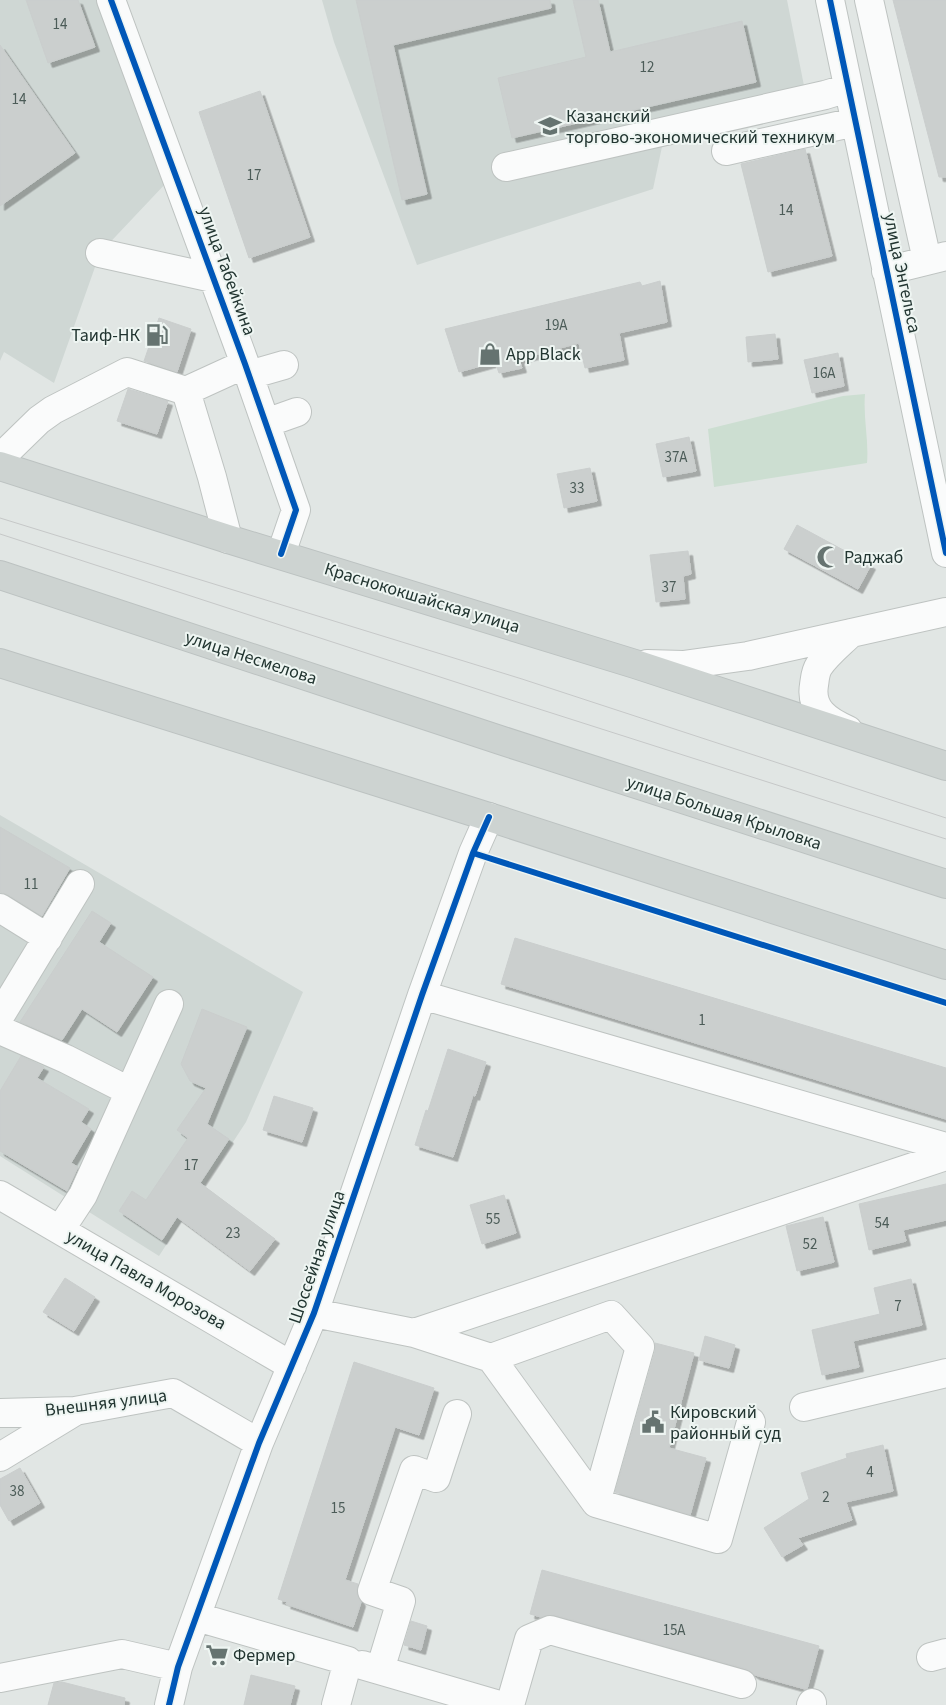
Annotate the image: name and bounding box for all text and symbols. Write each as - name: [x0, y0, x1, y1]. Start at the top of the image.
- house number: 14: [53, 14, 68, 35]
- house number: 12: [640, 57, 654, 78]
- house number: 14: [12, 89, 27, 110]
- place label: Казанский торгово-экономический техникум: [566, 104, 835, 150]
- school or university icon: Казанский торгово-экономический техникум: [537, 113, 563, 139]
- house number: 17: [247, 165, 261, 186]
- house number: 14: [779, 200, 794, 221]
- street label: улица Табейкина: [192, 203, 262, 339]
- street label: улица Энгельса: [877, 211, 927, 335]
- house number: 19А: [544, 315, 568, 336]
- fuel station icon: Таиф-НК: [144, 322, 170, 348]
- place label: Таиф-НК: [71, 323, 141, 348]
- shop icon: App Black: [477, 341, 503, 367]
- place label: App Black: [506, 342, 581, 367]
- house number: 16А: [812, 363, 836, 384]
- house number: 37А: [664, 447, 688, 468]
- house number: 33: [570, 478, 584, 499]
- mosque icon: Раджаб: [815, 544, 841, 570]
- place label: Раджаб: [844, 545, 903, 570]
- street label: Краснококшайская улица: [321, 556, 523, 640]
- house number: 37: [662, 577, 676, 598]
- street label: улица Несмелова: [182, 625, 320, 691]
- street label: улица Большая Крыловка: [623, 770, 825, 856]
- house number: 11: [24, 874, 38, 895]
- house number: 1: [698, 1010, 706, 1031]
- house number: 17: [184, 1155, 198, 1176]
- street label: Шоссейная улица: [282, 1187, 352, 1327]
- house number: 55: [486, 1209, 500, 1230]
- house number: 54: [875, 1213, 890, 1234]
- house number: 23: [226, 1223, 240, 1244]
- street label: улица Павла Морозова: [61, 1224, 231, 1336]
- house number: 52: [803, 1234, 817, 1255]
- house number: 7: [894, 1296, 902, 1317]
- street label: Внешняя улица: [44, 1383, 168, 1423]
- place label: Кировский районный суд: [670, 1400, 781, 1446]
- public building icon: Кировский районный суд: [640, 1409, 666, 1435]
- house number: 4: [866, 1462, 874, 1483]
- house number: 38: [10, 1481, 24, 1502]
- house number: 2: [822, 1487, 830, 1508]
- house number: 15: [331, 1498, 345, 1519]
- house number: 15А: [662, 1620, 686, 1641]
- supermarket icon: Фермер: [204, 1642, 230, 1668]
- place label: Фермер: [233, 1643, 295, 1668]

